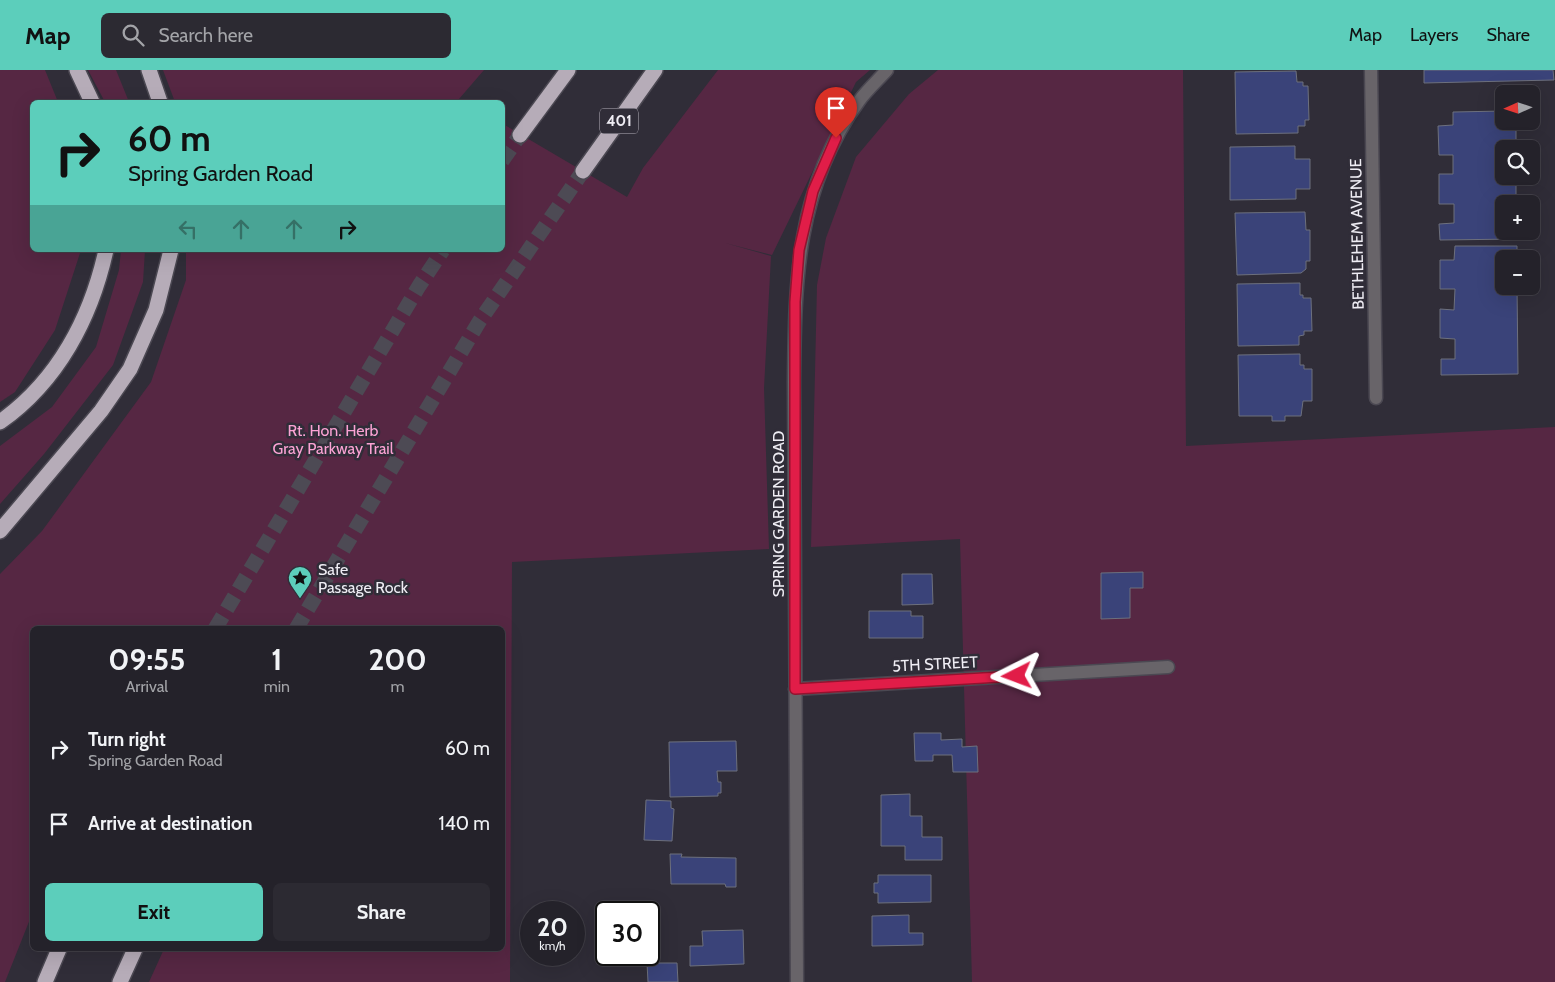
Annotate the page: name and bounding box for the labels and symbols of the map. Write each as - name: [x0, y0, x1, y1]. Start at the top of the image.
- north arrow: [1495, 85, 1540, 130]
- pin: [815, 87, 857, 138]
- road number: 401: [600, 108, 638, 134]
- street label: BETHLEHEM AVENUE: [1346, 158, 1368, 310]
- park label: Rt. Hon. Herb Gray Parkway Trail: [273, 421, 394, 458]
- street label: SPRING GARDEN ROAD: [769, 431, 788, 597]
- place label: Safe Passage Rock: [318, 560, 409, 597]
- place icon: Safe Passage Rock: [287, 565, 313, 599]
- position arrow: [990, 649, 1042, 701]
- street label: 5TH STREET: [892, 652, 979, 676]
- speed limit sign: 30: [595, 901, 660, 966]

